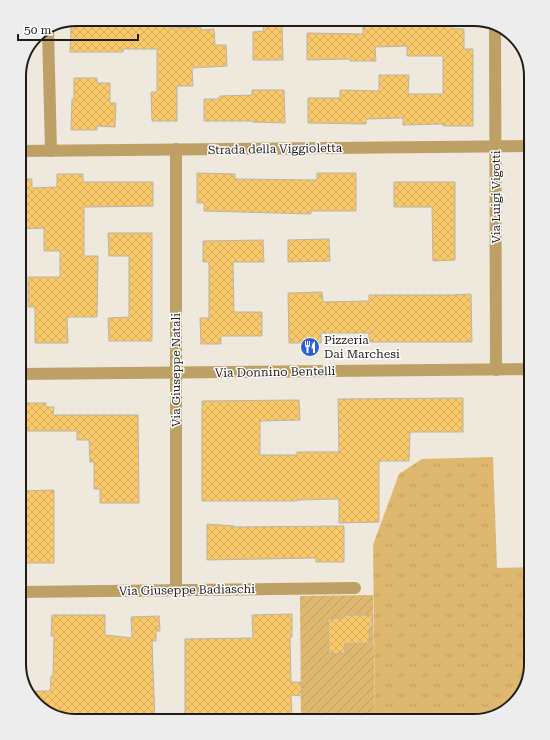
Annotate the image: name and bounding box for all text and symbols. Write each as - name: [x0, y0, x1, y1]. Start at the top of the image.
- scale bar: [18, 16, 138, 42]
- text: 50 m: [24, 23, 51, 37]
- street label: Strada della Viggioletta: [208, 141, 343, 157]
- street label: Via Luigi Vigotti: [489, 150, 503, 244]
- street label: Via Giuseppe Natali: [169, 313, 183, 427]
- place label: Pizzeria Dai Marchesi: [324, 333, 400, 361]
- restaurant icon: Pizzeria Dai Marchesi: [299, 336, 321, 358]
- street label: Via Donnino Bentelli: [215, 364, 335, 380]
- street label: Via Giuseppe Badiaschi: [119, 582, 255, 598]

